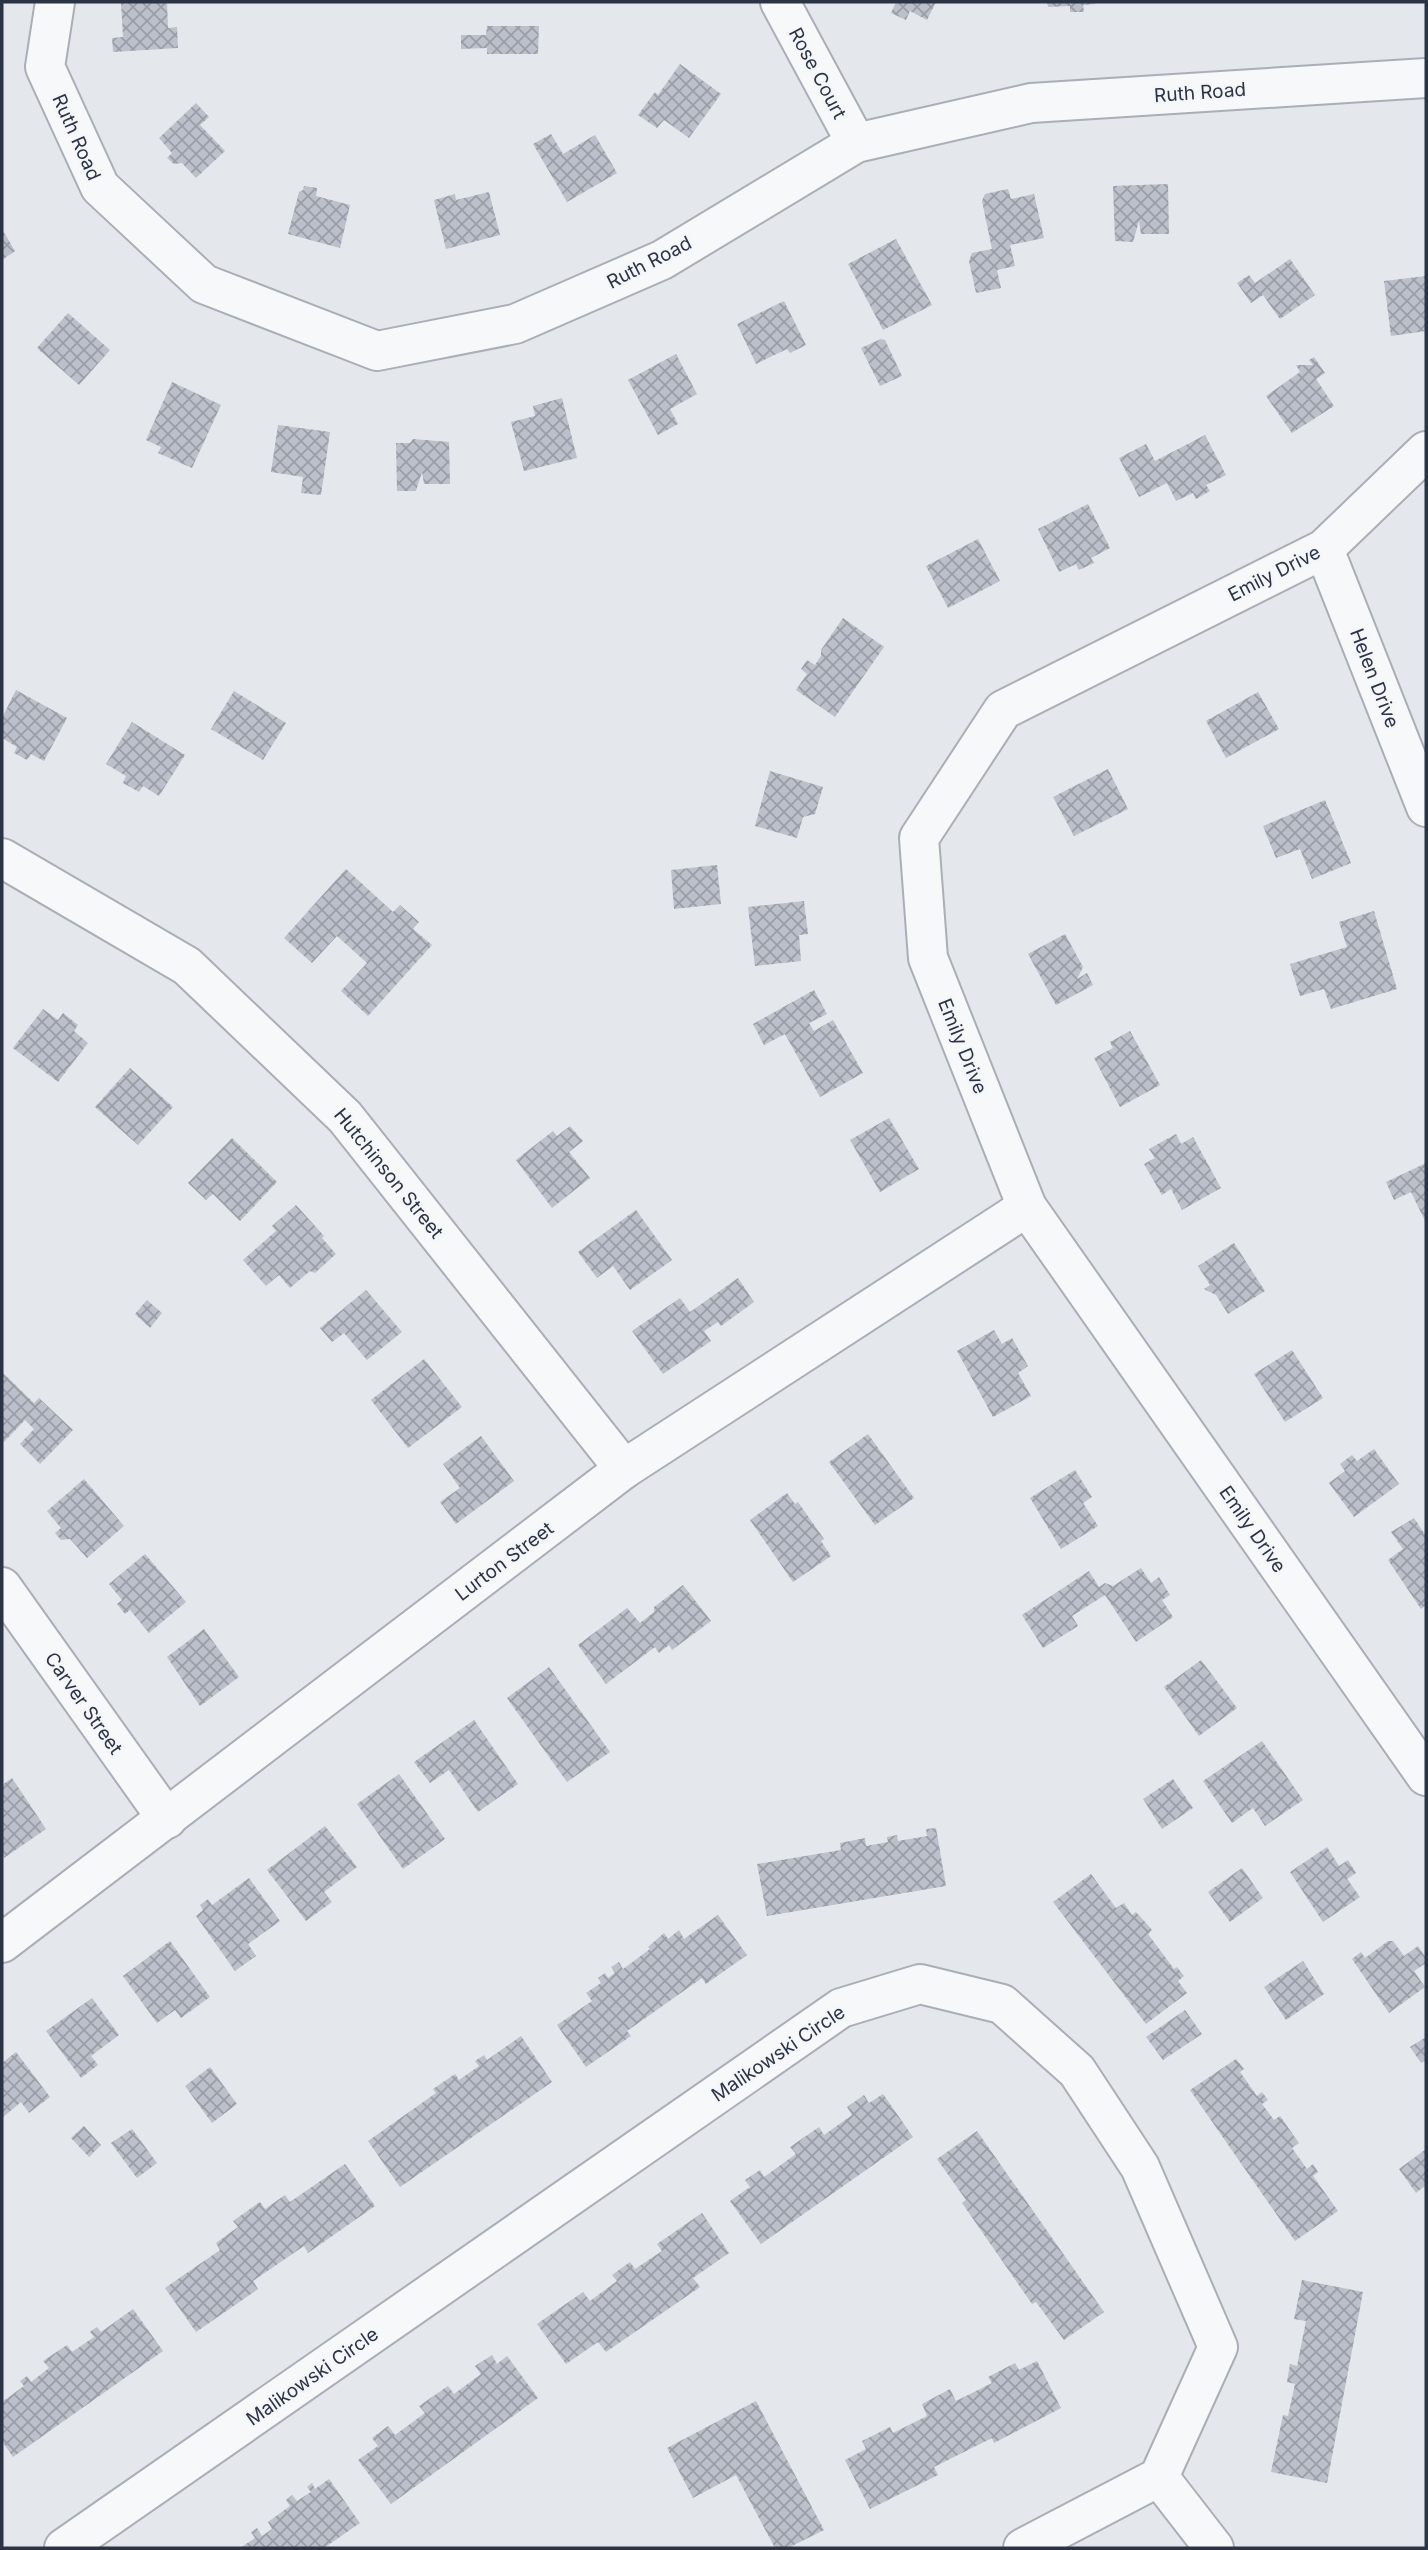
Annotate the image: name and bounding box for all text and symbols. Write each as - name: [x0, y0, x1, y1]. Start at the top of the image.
- street label: Rose Court: [784, 24, 851, 123]
- street label: Ruth Road: [1153, 78, 1247, 107]
- street label: Ruth Road: [47, 90, 106, 184]
- street label: Ruth Road: [603, 231, 695, 294]
- street label: Emily Drive: [1224, 540, 1324, 607]
- street label: Helen Drive: [1345, 625, 1404, 731]
- street label: Emily Drive: [933, 995, 992, 1097]
- street label: Hutchinson Street: [329, 1104, 448, 1243]
- street label: Emily Drive: [1214, 1482, 1291, 1577]
- street label: Lurton Street: [451, 1517, 558, 1606]
- street label: Carver Street: [40, 1648, 127, 1759]
- street label: Malikowski Circle: [707, 2000, 849, 2107]
- street label: Malikowski Circle: [242, 2322, 383, 2431]

